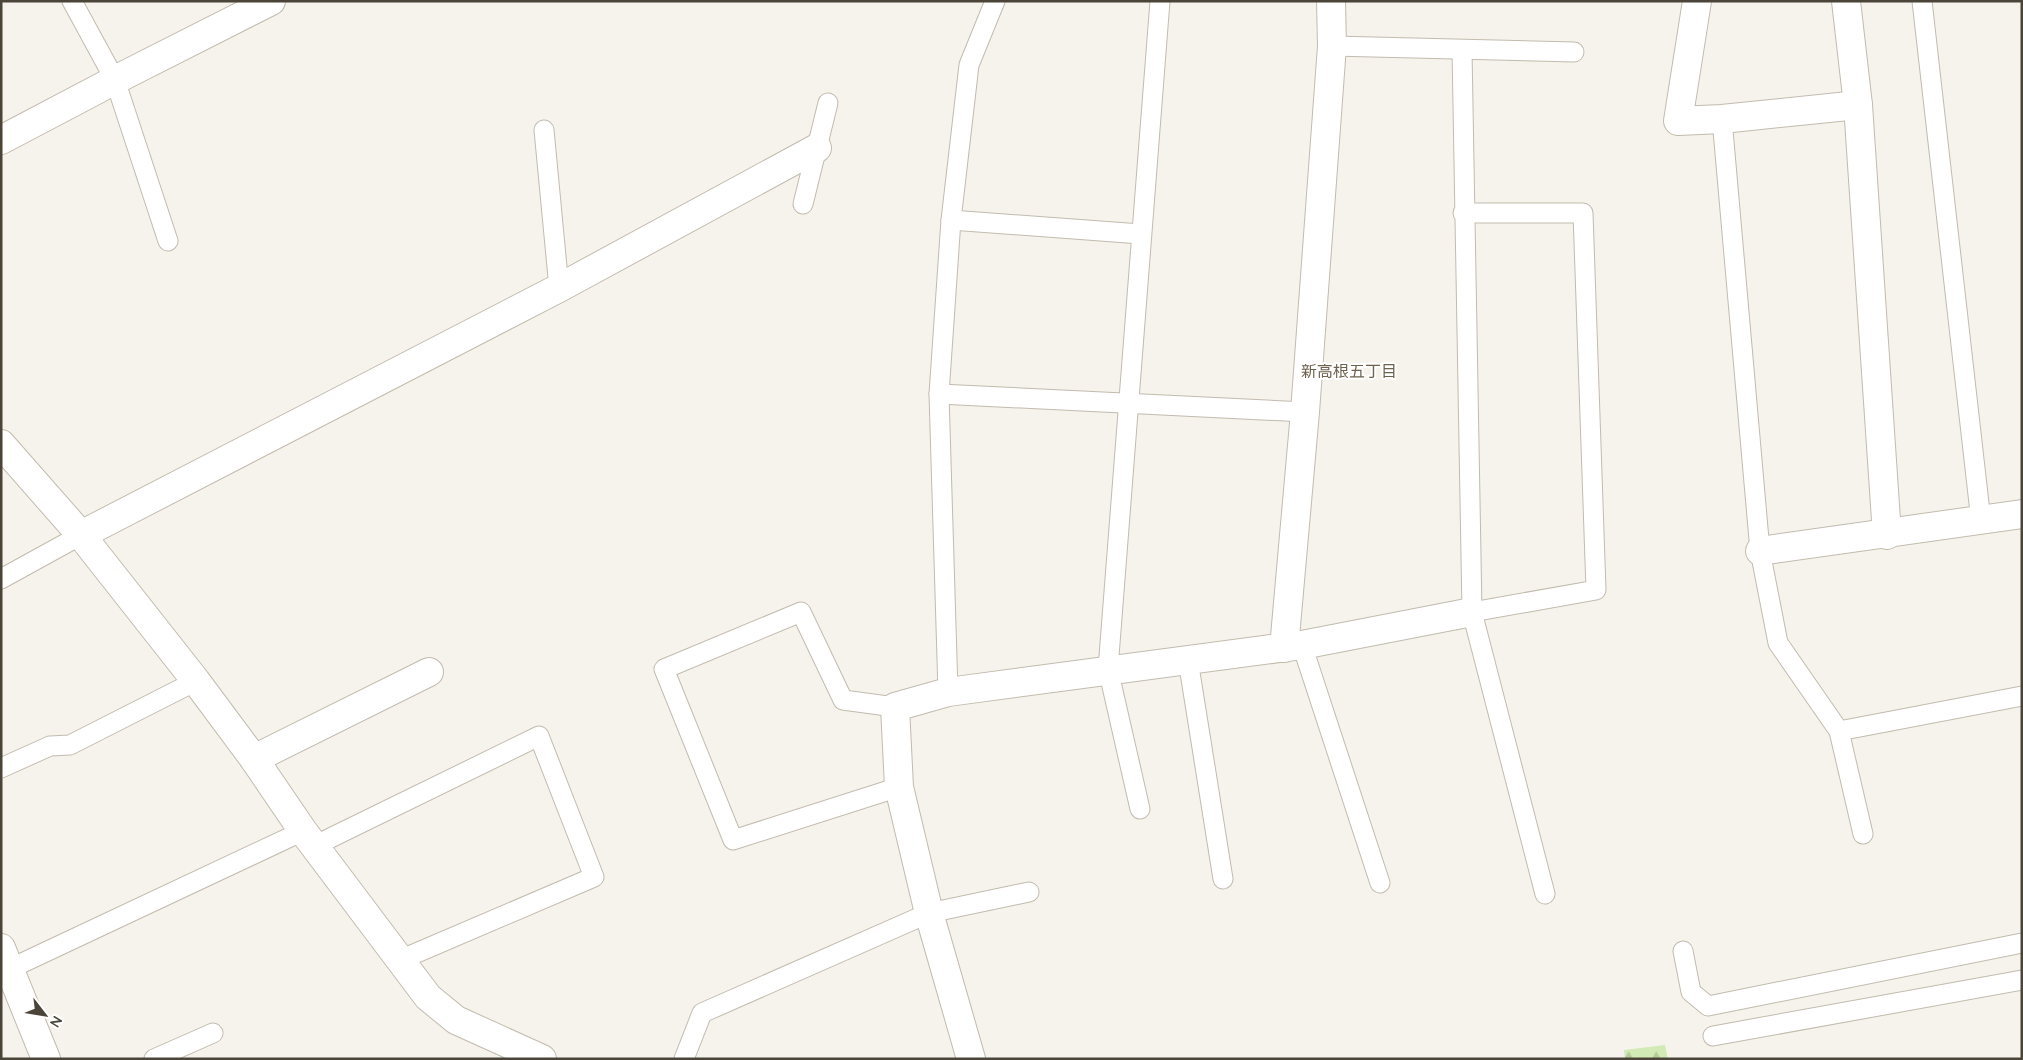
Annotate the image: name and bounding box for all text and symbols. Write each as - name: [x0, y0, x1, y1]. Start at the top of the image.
- district label: 新高根五丁目: [1301, 361, 1397, 381]
- north arrow: [20, 990, 70, 1040]
- text: N: [46, 1013, 67, 1031]

